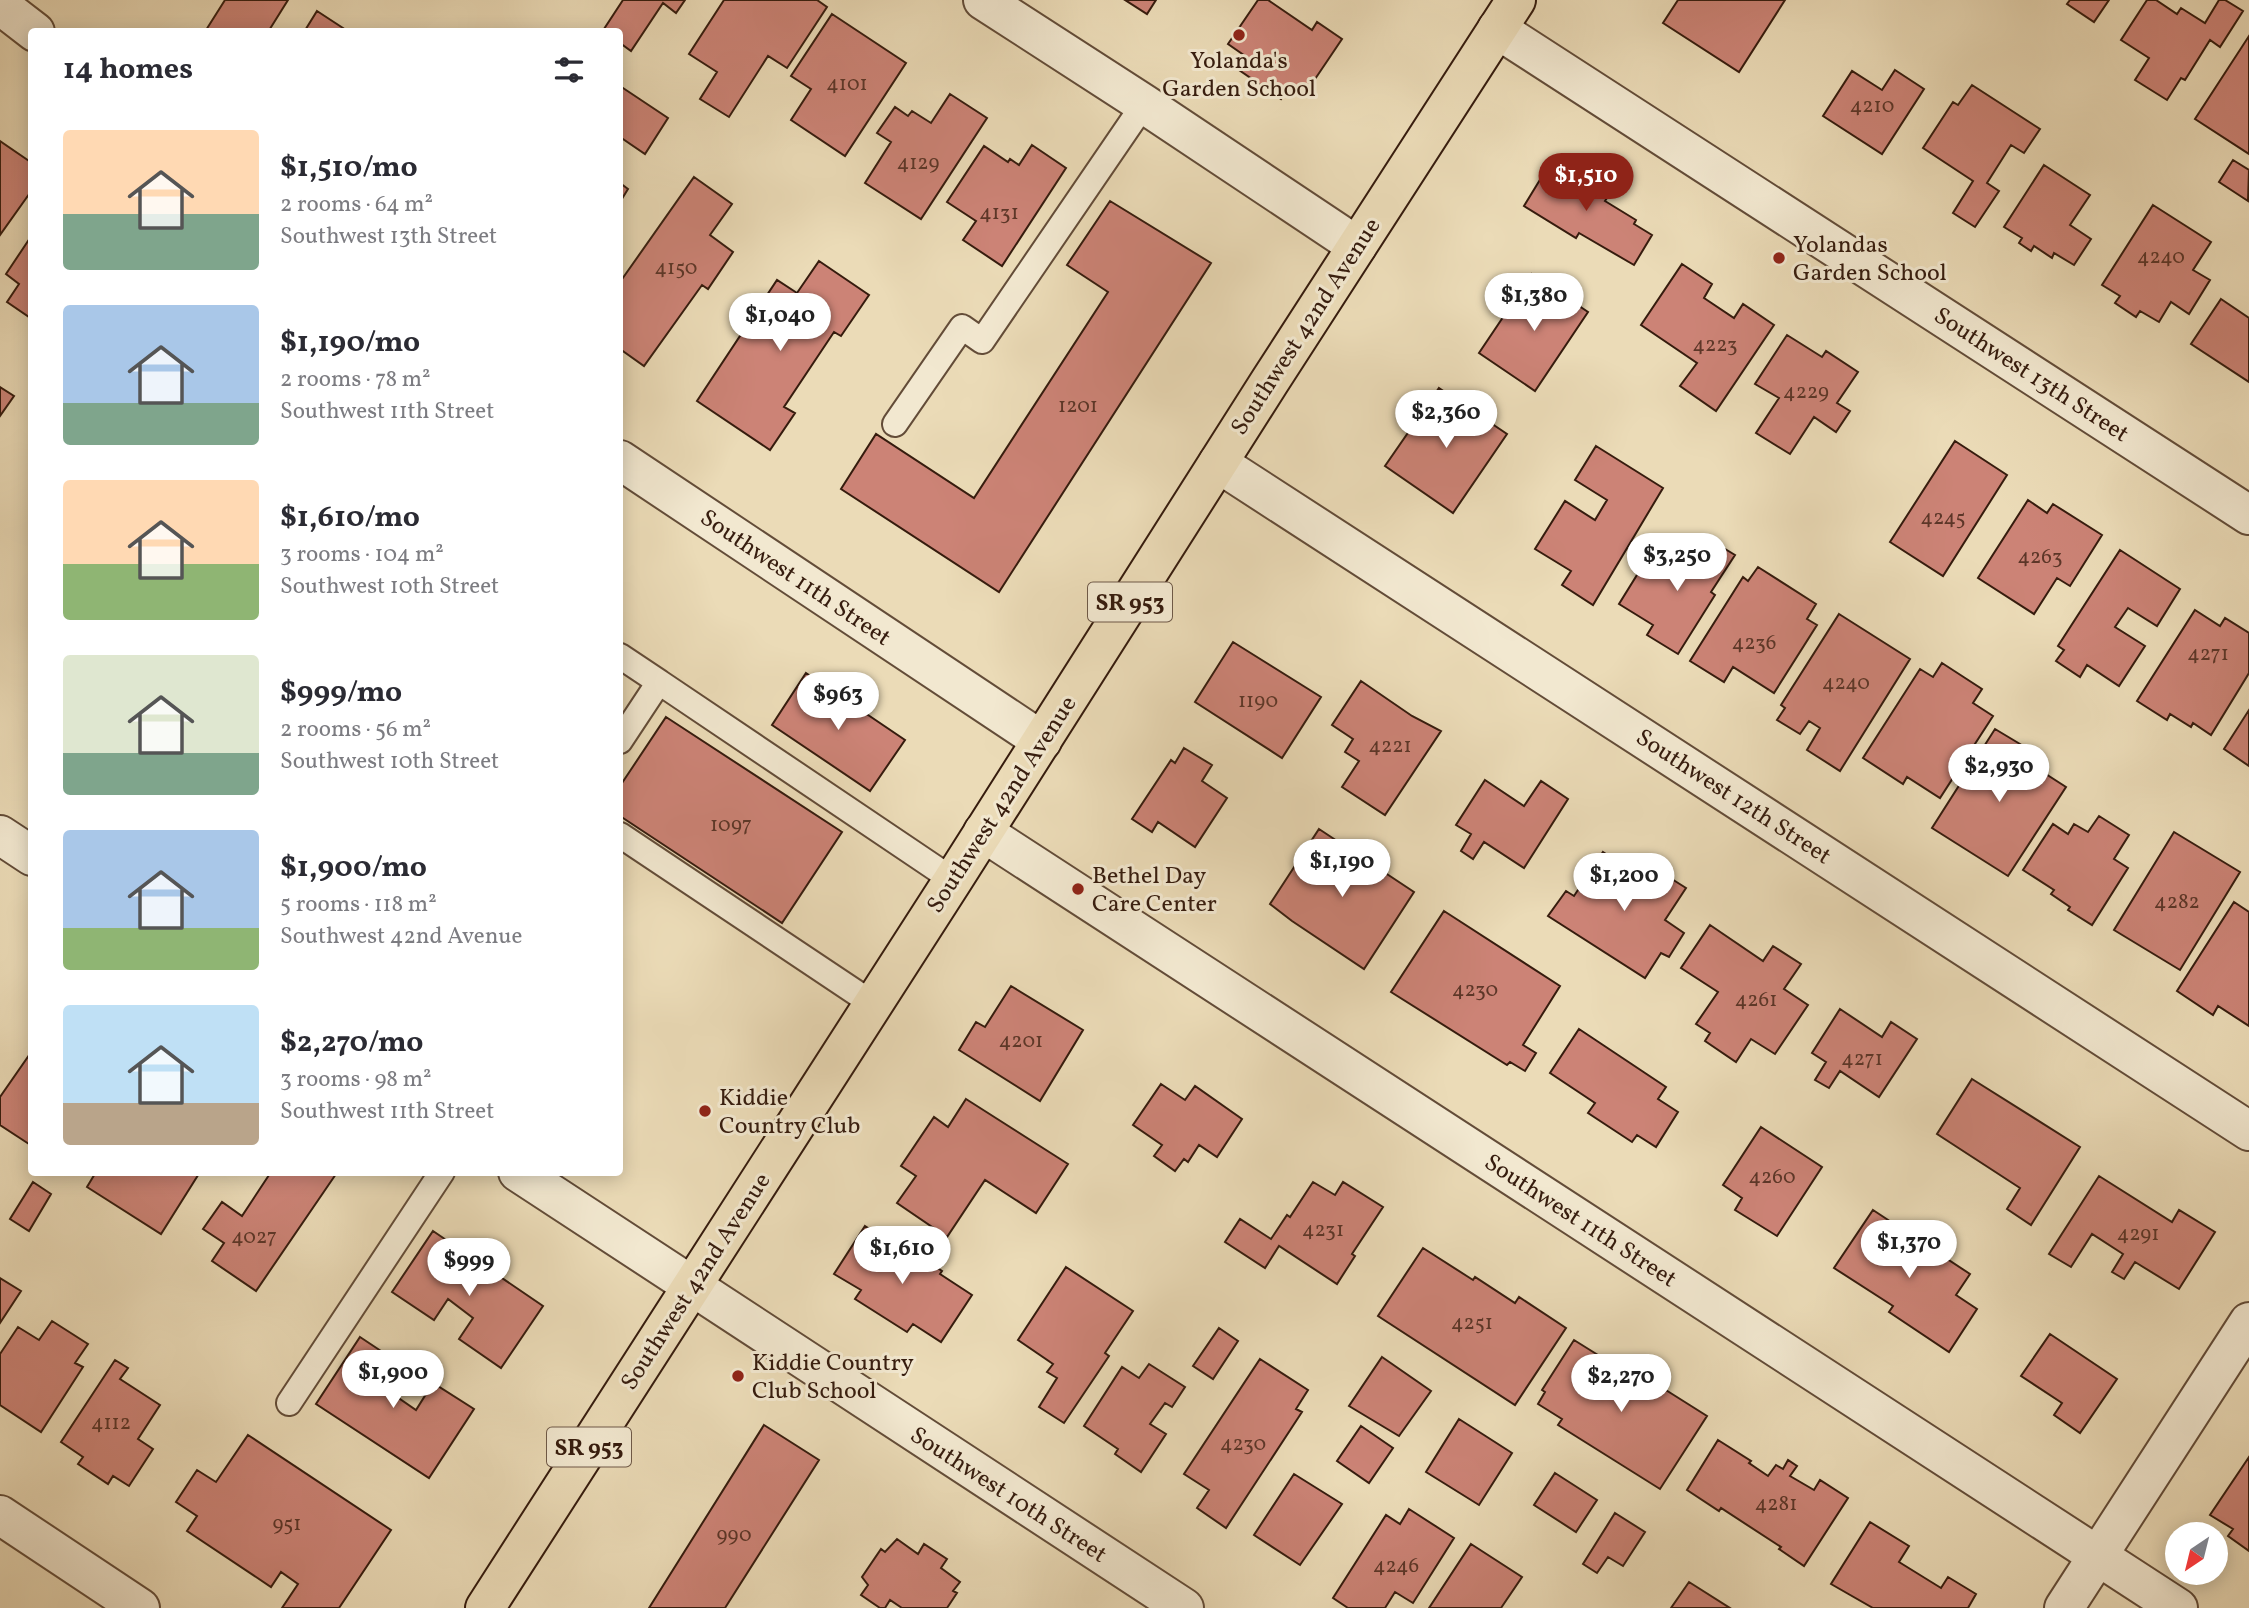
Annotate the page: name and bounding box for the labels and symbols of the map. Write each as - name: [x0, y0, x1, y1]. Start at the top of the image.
- marker: Yolanda's Garden School: [1231, 27, 1247, 43]
- place label: Yolanda's Garden School: [1162, 45, 1316, 107]
- house number: 4101: [826, 70, 868, 99]
- house number: 4210: [1850, 92, 1894, 121]
- house number: 4129: [897, 149, 939, 178]
- pin: $1,510: [1529, 154, 1643, 213]
- house number: 4131: [979, 199, 1019, 228]
- street label: Southwest 42nd Avenue: [1224, 212, 1390, 442]
- place label: Yolandas Garden School: [1793, 229, 1947, 291]
- house number: 4240: [2137, 243, 2185, 272]
- marker: Yolandas Garden School: [1771, 250, 1787, 266]
- house number: 4150: [655, 254, 698, 283]
- pin: $1,380: [1477, 274, 1591, 333]
- pin: $1,040: [723, 294, 837, 353]
- street label: Southwest 13th Street: [1927, 300, 2135, 452]
- house number: 4223: [1692, 331, 1738, 360]
- house number: 4229: [1783, 378, 1829, 407]
- pin: $2,360: [1389, 391, 1503, 450]
- house number: 1201: [1058, 392, 1098, 421]
- street label: Southwest 11th Street: [693, 502, 897, 655]
- house number: 4245: [1920, 504, 1966, 533]
- pin: $3,250: [1620, 534, 1734, 593]
- house number: 4263: [2018, 543, 2062, 572]
- road number: SR 953: [1088, 582, 1172, 622]
- house number: 4236: [1732, 629, 1776, 658]
- house number: 4271: [2187, 640, 2229, 669]
- house number: 4240: [1822, 669, 1870, 698]
- pin: $963: [797, 672, 879, 732]
- house number: 1190: [1238, 687, 1278, 716]
- street label: Southwest 42nd Avenue: [920, 690, 1086, 920]
- street label: Southwest 12th Street: [1628, 722, 1837, 874]
- house number: 4221: [1368, 732, 1412, 761]
- pin: $2,930: [1942, 744, 2056, 804]
- house number: 1097: [710, 811, 752, 840]
- pin: $1,190: [1285, 839, 1399, 899]
- pin: $1,200: [1567, 853, 1681, 913]
- place label: Bethel Day Care Center: [1092, 860, 1217, 922]
- marker: Bethel Day Care Center: [1070, 881, 1086, 897]
- house number: 4282: [2154, 888, 2200, 917]
- house number: 4230: [1452, 976, 1498, 1005]
- house number: 4261: [1735, 986, 1777, 1015]
- house number: 4201: [999, 1027, 1043, 1056]
- house number: 4271: [1841, 1045, 1883, 1074]
- place label: Kiddie Country Club: [719, 1082, 860, 1144]
- marker: Kiddie Country Club: [697, 1103, 713, 1119]
- street label: Southwest 11th Street: [1477, 1147, 1683, 1297]
- house number: 4260: [1748, 1163, 1796, 1192]
- street label: Southwest 42nd Avenue: [614, 1167, 780, 1397]
- house number: 4231: [1302, 1216, 1344, 1245]
- pin: $1,370: [1852, 1220, 1966, 1280]
- house number: 4291: [2117, 1220, 2159, 1249]
- house number: 4027: [231, 1223, 277, 1252]
- pin: $1,610: [845, 1226, 959, 1286]
- pin: $999: [428, 1238, 510, 1298]
- house number: 4251: [1451, 1309, 1493, 1338]
- place label: Kiddie Country Club School: [752, 1347, 914, 1409]
- pin: $1,900: [336, 1350, 450, 1410]
- pin: $2,270: [1564, 1354, 1678, 1414]
- marker: Kiddie Country Club School: [730, 1368, 746, 1384]
- house number: 4112: [91, 1409, 131, 1438]
- street label: Southwest 10th Street: [903, 1419, 1113, 1572]
- road number: SR 953: [547, 1428, 631, 1466]
- house number: 4230: [1220, 1430, 1266, 1459]
- house number: 4281: [1755, 1490, 1797, 1519]
- house number: 951: [273, 1510, 301, 1539]
- house number: 990: [716, 1521, 752, 1550]
- north arrow: [2165, 1522, 2228, 1586]
- house number: 4246: [1373, 1552, 1419, 1581]

